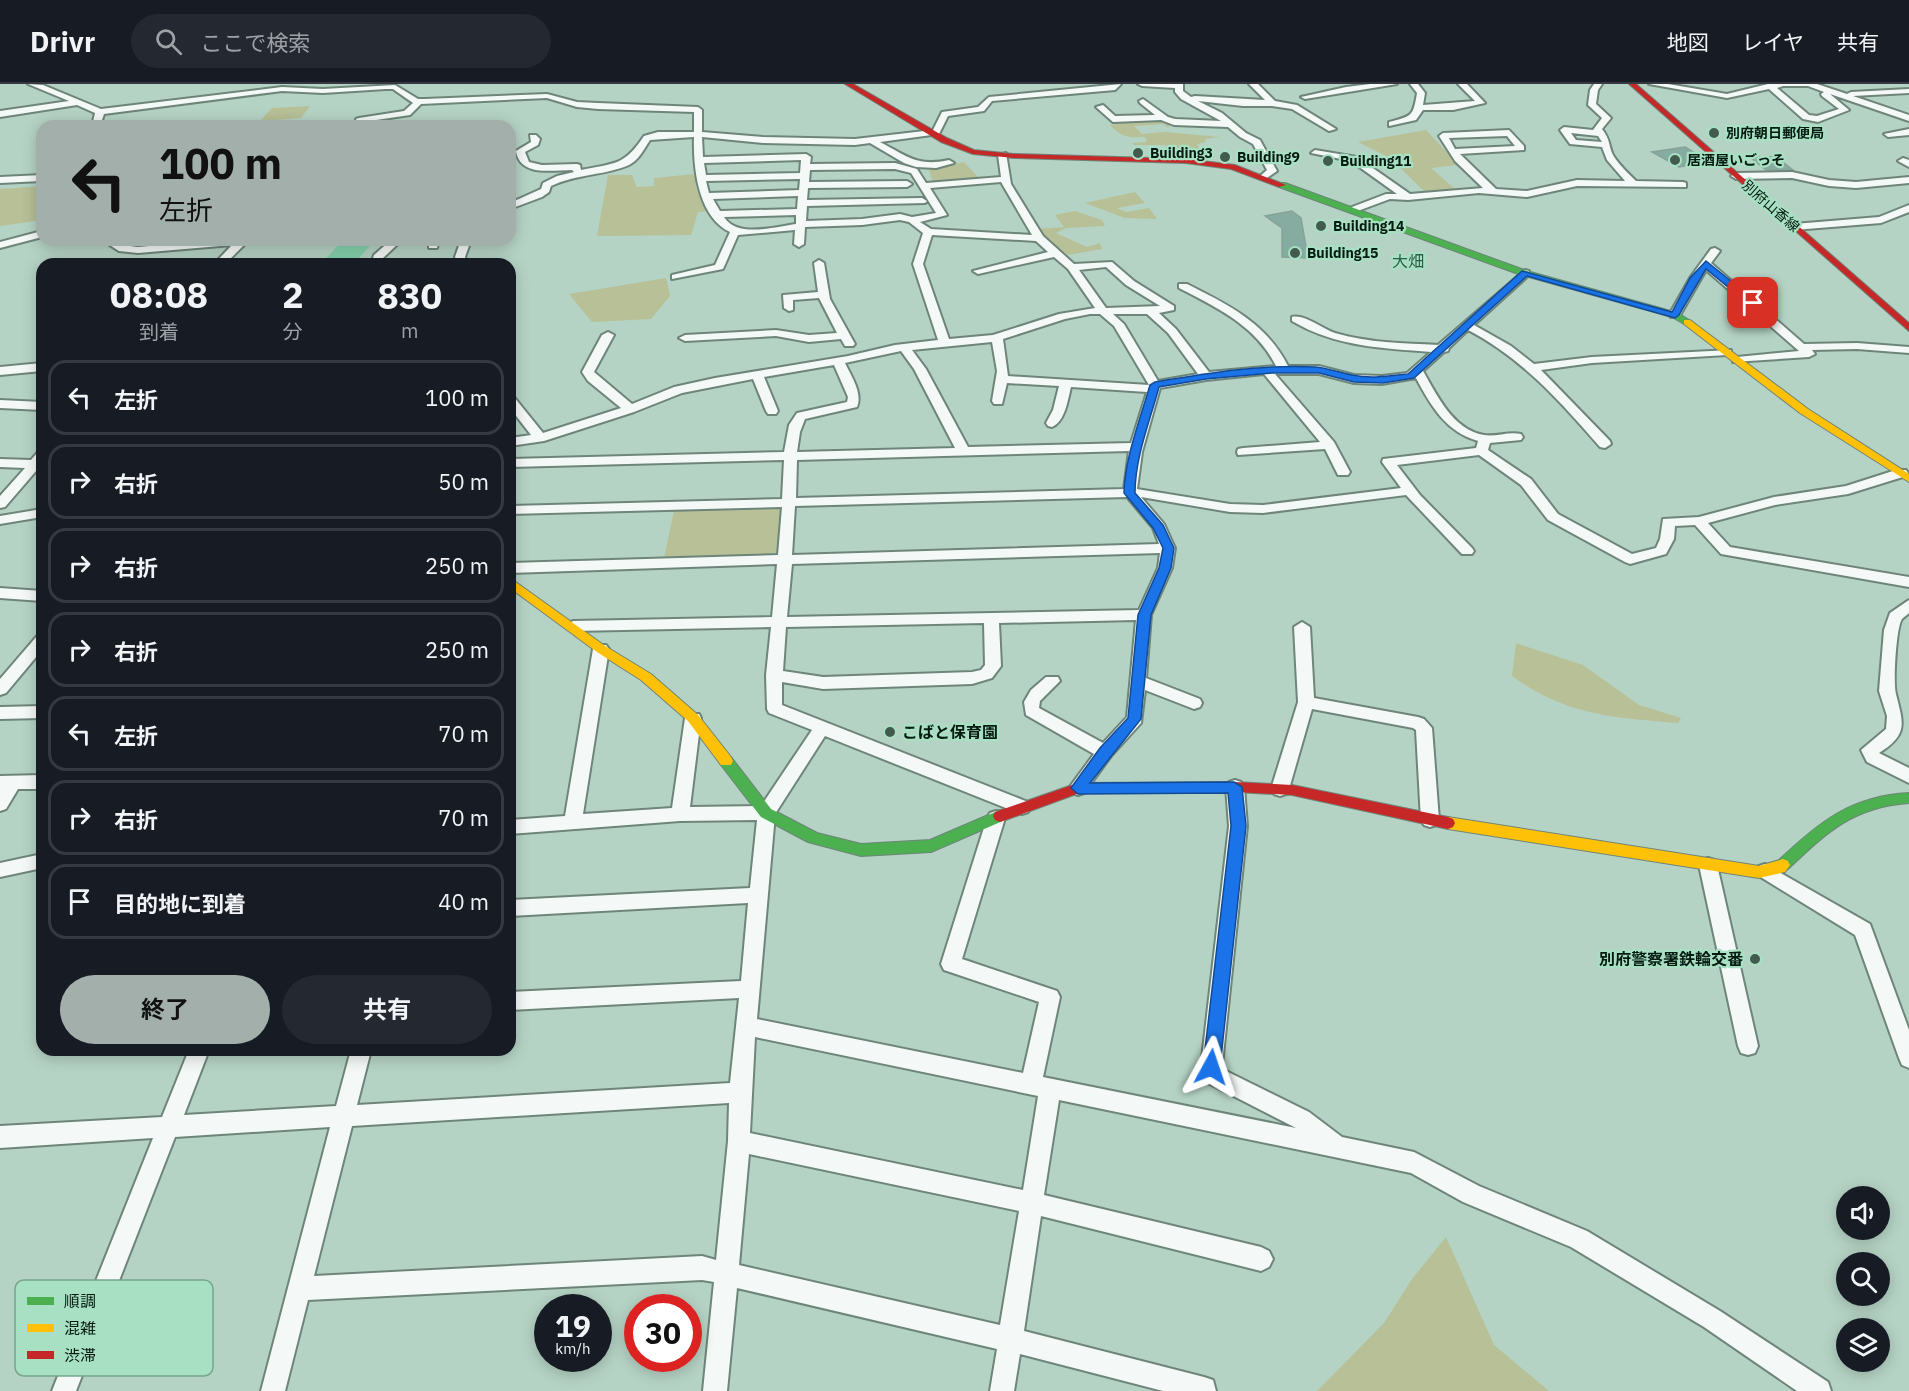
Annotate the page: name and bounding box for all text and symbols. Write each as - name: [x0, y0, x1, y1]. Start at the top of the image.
- search box: [131, 14, 551, 68]
- text: Drivr: [30, 23, 95, 60]
- icon: search: [152, 25, 185, 58]
- text: ここで検索: [200, 28, 310, 57]
- text: 地図: [1667, 28, 1709, 56]
- text: レイヤ: [1742, 28, 1804, 56]
- text: 共有: [1837, 28, 1879, 56]
- place label: 別府朝日郵便局: [1726, 124, 1824, 142]
- marker: 別府朝日郵便局: [1707, 126, 1721, 140]
- text: 100 m: [159, 136, 282, 191]
- icon: left: [60, 144, 138, 222]
- place label: Building3: [1150, 144, 1213, 162]
- marker: Building3: [1131, 146, 1145, 160]
- place label: Building9: [1237, 148, 1300, 166]
- marker: Building9: [1218, 150, 1232, 164]
- place label: 居酒屋いごっそ: [1687, 151, 1785, 169]
- place label: Building11: [1340, 152, 1412, 170]
- marker: 居酒屋いごっそ: [1668, 153, 1682, 167]
- marker: Building11: [1321, 154, 1335, 168]
- street label: 別府山香線: [1739, 176, 1803, 236]
- text: 左折: [159, 192, 213, 227]
- place label: Building14: [1333, 217, 1404, 235]
- marker: Building14: [1314, 219, 1328, 233]
- place label: Building15: [1307, 244, 1378, 262]
- marker: Building15: [1288, 246, 1302, 260]
- district label: 大畑: [1392, 251, 1424, 271]
- text: 08:08: [110, 271, 208, 318]
- text: 2: [282, 271, 304, 318]
- text: 830: [377, 272, 442, 319]
- pin: [1727, 277, 1778, 328]
- icon: arrive: [1736, 286, 1769, 319]
- text: m: [401, 317, 418, 344]
- text: 到着: [139, 318, 179, 345]
- text: 分: [283, 318, 303, 345]
- icon: left: [63, 381, 96, 414]
- text: 100 m: [425, 383, 489, 412]
- text: 左折: [114, 385, 158, 414]
- icon: right: [63, 465, 96, 498]
- text: 50 m: [438, 467, 489, 496]
- text: 右折: [114, 469, 158, 498]
- icon: right: [63, 549, 96, 582]
- text: 250 m: [425, 551, 489, 580]
- text: 右折: [114, 553, 158, 582]
- icon: right: [63, 633, 96, 666]
- text: 250 m: [425, 635, 489, 664]
- text: 右折: [114, 637, 158, 666]
- icon: left: [63, 717, 96, 750]
- text: 70 m: [438, 719, 489, 748]
- text: 左折: [114, 721, 158, 750]
- place label: こばと保育園: [902, 722, 998, 742]
- marker: こばと保育園: [883, 725, 897, 739]
- icon: right: [63, 801, 96, 834]
- text: 70 m: [438, 803, 489, 832]
- text: 右折: [114, 805, 158, 834]
- icon: arrive: [63, 885, 96, 918]
- text: 40 m: [438, 887, 489, 916]
- text: 目的地に到着: [114, 889, 246, 918]
- place label: 別府警察署鉄輪交番: [1599, 949, 1743, 969]
- marker: 別府警察署鉄輪交番: [1748, 952, 1762, 966]
- button: 終了: [60, 975, 270, 1044]
- button: 共有: [282, 975, 492, 1044]
- position arrow: [1179, 1035, 1243, 1099]
- map controls: [1836, 1186, 1890, 1372]
- button: sound: [1836, 1186, 1890, 1240]
- button: search: [1836, 1252, 1890, 1306]
- legend: [15, 1280, 213, 1376]
- text: 順調: [64, 1291, 96, 1311]
- speed limit sign: 30: [624, 1294, 702, 1372]
- text: 19: [555, 1306, 591, 1345]
- text: 混雑: [64, 1318, 96, 1338]
- button: layers: [1836, 1318, 1890, 1372]
- text: km/h: [555, 1339, 591, 1358]
- text: 渋滞: [64, 1345, 96, 1365]

